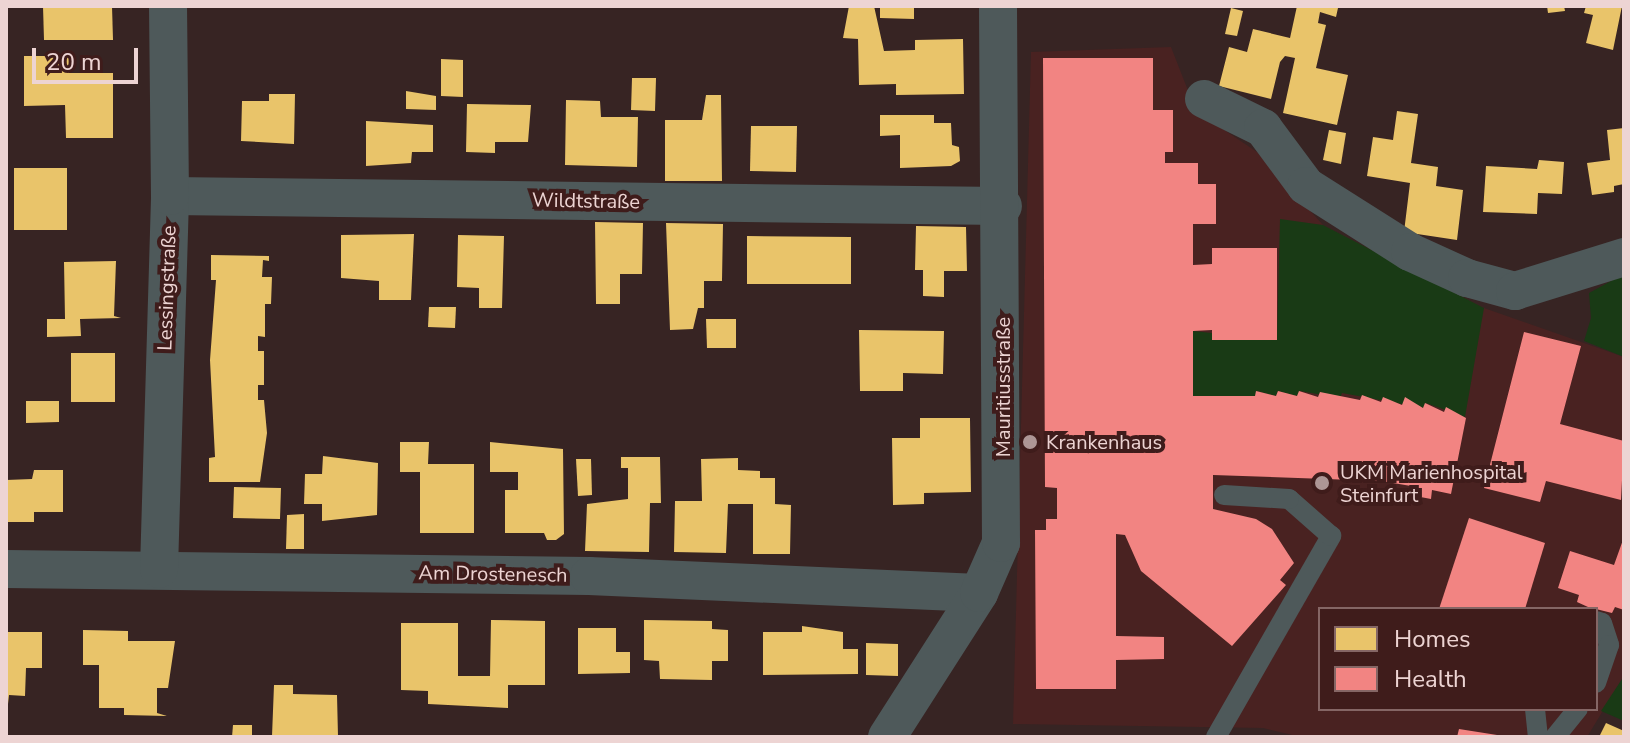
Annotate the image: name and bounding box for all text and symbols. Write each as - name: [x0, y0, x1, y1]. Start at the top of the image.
- scale bar: [36, 32, 142, 82]
- text: 20 m: [46, 46, 102, 78]
- street label: Wildtstraße: [532, 188, 640, 214]
- street label: Lessingstraße: [153, 225, 181, 351]
- street label: Mauritiusstraße: [991, 317, 1015, 457]
- place label: Krankenhaus: [1046, 430, 1162, 454]
- marker: Krankenhaus: [1021, 433, 1039, 451]
- place label: UKM Marienhospital Steinfurt: [1340, 460, 1523, 507]
- marker: UKM Marienhospital Steinfurt: [1311, 472, 1333, 494]
- street label: Am Drostenesch: [418, 561, 568, 587]
- legend: [1318, 607, 1598, 711]
- text: Homes: [1394, 623, 1470, 655]
- text: Health: [1394, 663, 1467, 695]

